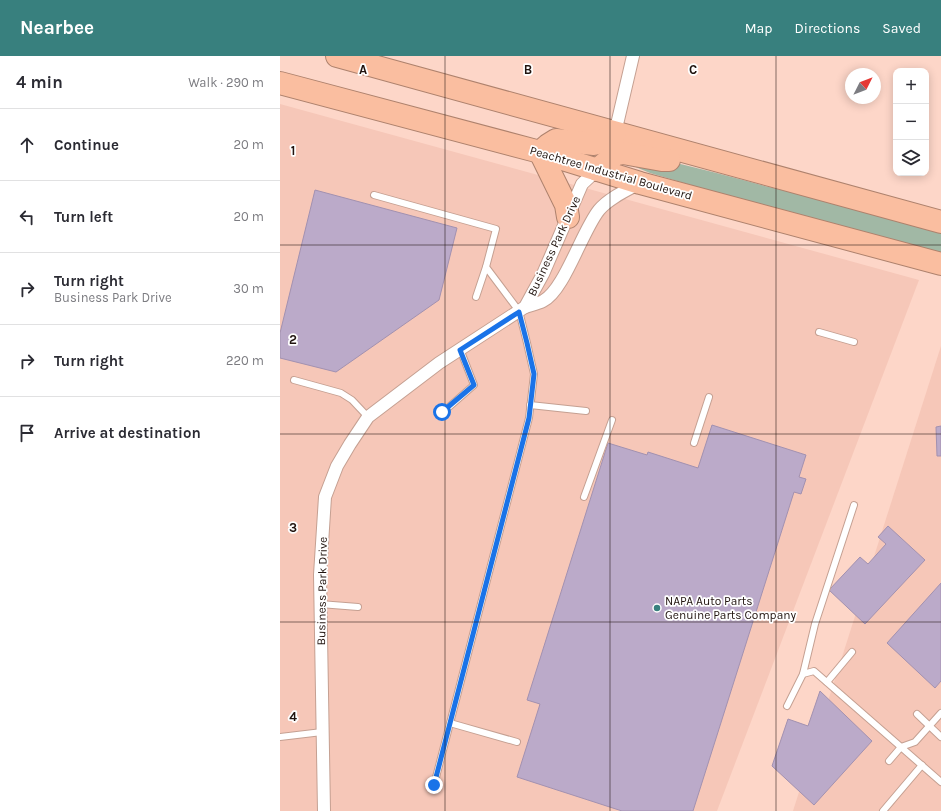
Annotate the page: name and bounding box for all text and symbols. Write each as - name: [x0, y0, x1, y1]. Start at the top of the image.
- text: Nearbee: [20, 17, 94, 39]
- text: Map: [745, 20, 773, 37]
- text: Directions: [795, 20, 860, 37]
- text: Saved: [882, 20, 921, 37]
- text: A: [359, 62, 367, 77]
- text: B: [524, 62, 532, 77]
- text: C: [689, 62, 697, 77]
- north arrow: [845, 68, 881, 104]
- map controls: [893, 68, 929, 176]
- button: +: [893, 68, 929, 104]
- text: 4 min: [16, 72, 63, 92]
- text: Walk · 290 m: [188, 75, 264, 90]
- button: −: [893, 104, 929, 140]
- icon: ahead: [16, 134, 38, 156]
- text: Continue: [54, 136, 119, 154]
- text: 20 m: [234, 137, 264, 152]
- button: layers: [893, 140, 929, 176]
- text: 1: [291, 143, 295, 158]
- street label: Peachtree Industrial Boulevard: [528, 143, 694, 203]
- street label: Business Park Drive: [525, 194, 583, 298]
- icon: left: [16, 206, 38, 228]
- text: Turn left: [54, 208, 113, 226]
- text: 20 m: [234, 209, 264, 224]
- text: Turn right: [54, 272, 124, 290]
- icon: right: [16, 278, 38, 300]
- text: 30 m: [233, 281, 264, 296]
- text: Business Park Drive: [54, 290, 172, 305]
- text: 2: [289, 332, 297, 347]
- icon: right: [16, 350, 38, 372]
- text: Turn right: [54, 352, 124, 370]
- text: 220 m: [226, 353, 264, 368]
- route start: [433, 403, 451, 421]
- icon: arrive: [16, 422, 38, 444]
- text: Arrive at destination: [54, 424, 201, 442]
- text: 3: [289, 520, 297, 535]
- street label: Business Park Drive: [314, 537, 330, 645]
- place label: NAPA Auto Parts Genuine Parts Company: [665, 594, 796, 622]
- marker: NAPA Auto Parts Genuine Parts Company: [652, 603, 662, 613]
- text: 4: [289, 709, 297, 724]
- route end: [425, 776, 443, 794]

